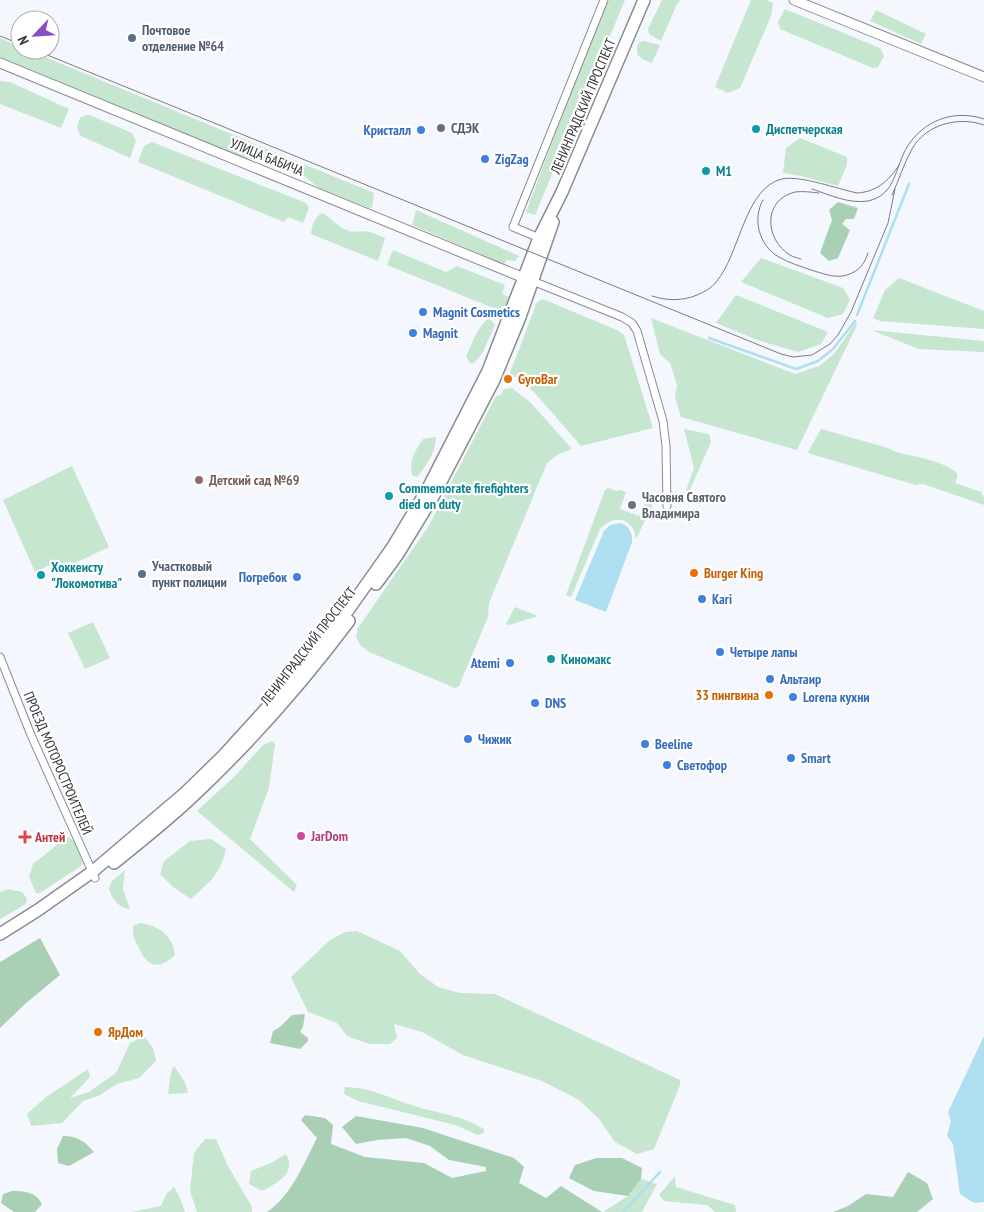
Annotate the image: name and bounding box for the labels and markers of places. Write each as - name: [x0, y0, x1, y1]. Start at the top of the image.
- place label: Почтовое отделение №64: [142, 21, 224, 55]
- marker: Почтовое отделение №64: [126, 32, 138, 44]
- place label: СДЭК: [451, 119, 480, 137]
- place label: Диспетчерская: [766, 120, 843, 138]
- place label: Кристалл: [364, 121, 411, 139]
- marker: СДЭК: [435, 122, 447, 134]
- marker: Диспетчерская: [750, 123, 762, 135]
- marker: Кристалл: [415, 124, 427, 136]
- place label: ZigZag: [495, 150, 529, 168]
- marker: ZigZag: [479, 153, 491, 165]
- place label: М1: [716, 162, 732, 180]
- marker: М1: [700, 165, 712, 177]
- place label: Magnit Cosmetics: [433, 303, 520, 321]
- marker: Magnit Cosmetics: [417, 306, 429, 318]
- place label: Magnit: [423, 324, 458, 342]
- marker: Magnit: [407, 327, 419, 339]
- place label: GyroBar: [518, 370, 559, 388]
- marker: GyroBar: [502, 373, 514, 385]
- place label: Детский сад №69: [209, 471, 300, 489]
- marker: Детский сад №69: [193, 474, 205, 486]
- place label: Commemorate firefighters died on duty: [399, 479, 529, 513]
- place label: Часовня Святого Владимира: [642, 488, 726, 522]
- marker: Commemorate firefighters died on duty: [383, 490, 395, 502]
- marker: Часовня Святого Владимира: [626, 499, 638, 511]
- place label: Участковый пункт полиции: [151, 557, 227, 591]
- place label: Хоккеисту "Локомотива": [51, 558, 122, 592]
- place label: Burger King: [704, 564, 763, 582]
- marker: Burger King: [688, 567, 700, 579]
- marker: Участковый пункт полиции: [136, 568, 148, 580]
- place label: Погребок: [239, 568, 287, 586]
- marker: Хоккеисту "Локомотива": [35, 569, 47, 581]
- marker: Погребок: [291, 571, 303, 583]
- place label: Kari: [712, 590, 732, 608]
- marker: Kari: [696, 593, 708, 605]
- place label: Четыре лапы: [730, 643, 798, 661]
- marker: Четыре лапы: [714, 646, 726, 658]
- place label: Киномакс: [561, 650, 611, 668]
- marker: Киномакс: [545, 653, 557, 665]
- place label: Atemi: [470, 654, 500, 672]
- marker: Atemi: [504, 657, 516, 669]
- place label: Альтаир: [779, 670, 821, 688]
- marker: Альтаир: [764, 673, 776, 685]
- place label: 33 пингвина: [696, 686, 759, 704]
- place label: Lorena кухни: [803, 688, 870, 706]
- marker: 33 пингвина: [763, 689, 775, 701]
- marker: Lorena кухни: [787, 691, 799, 703]
- place label: DNS: [545, 694, 566, 712]
- marker: DNS: [529, 697, 541, 709]
- place label: Чижик: [478, 730, 512, 748]
- marker: Чижик: [462, 733, 474, 745]
- place label: Beeline: [655, 735, 693, 753]
- marker: Beeline: [639, 738, 651, 750]
- place label: Smart: [801, 749, 831, 767]
- marker: Smart: [785, 752, 797, 764]
- place label: Светофор: [677, 756, 727, 774]
- marker: Светофор: [661, 759, 673, 771]
- place label: JarDom: [310, 827, 348, 845]
- place label: Антей: [34, 828, 65, 846]
- marker: JarDom: [295, 830, 307, 842]
- marker: Антей: [19, 831, 31, 843]
- place label: ЯрДом: [108, 1023, 143, 1041]
- marker: ЯрДом: [92, 1026, 104, 1038]

